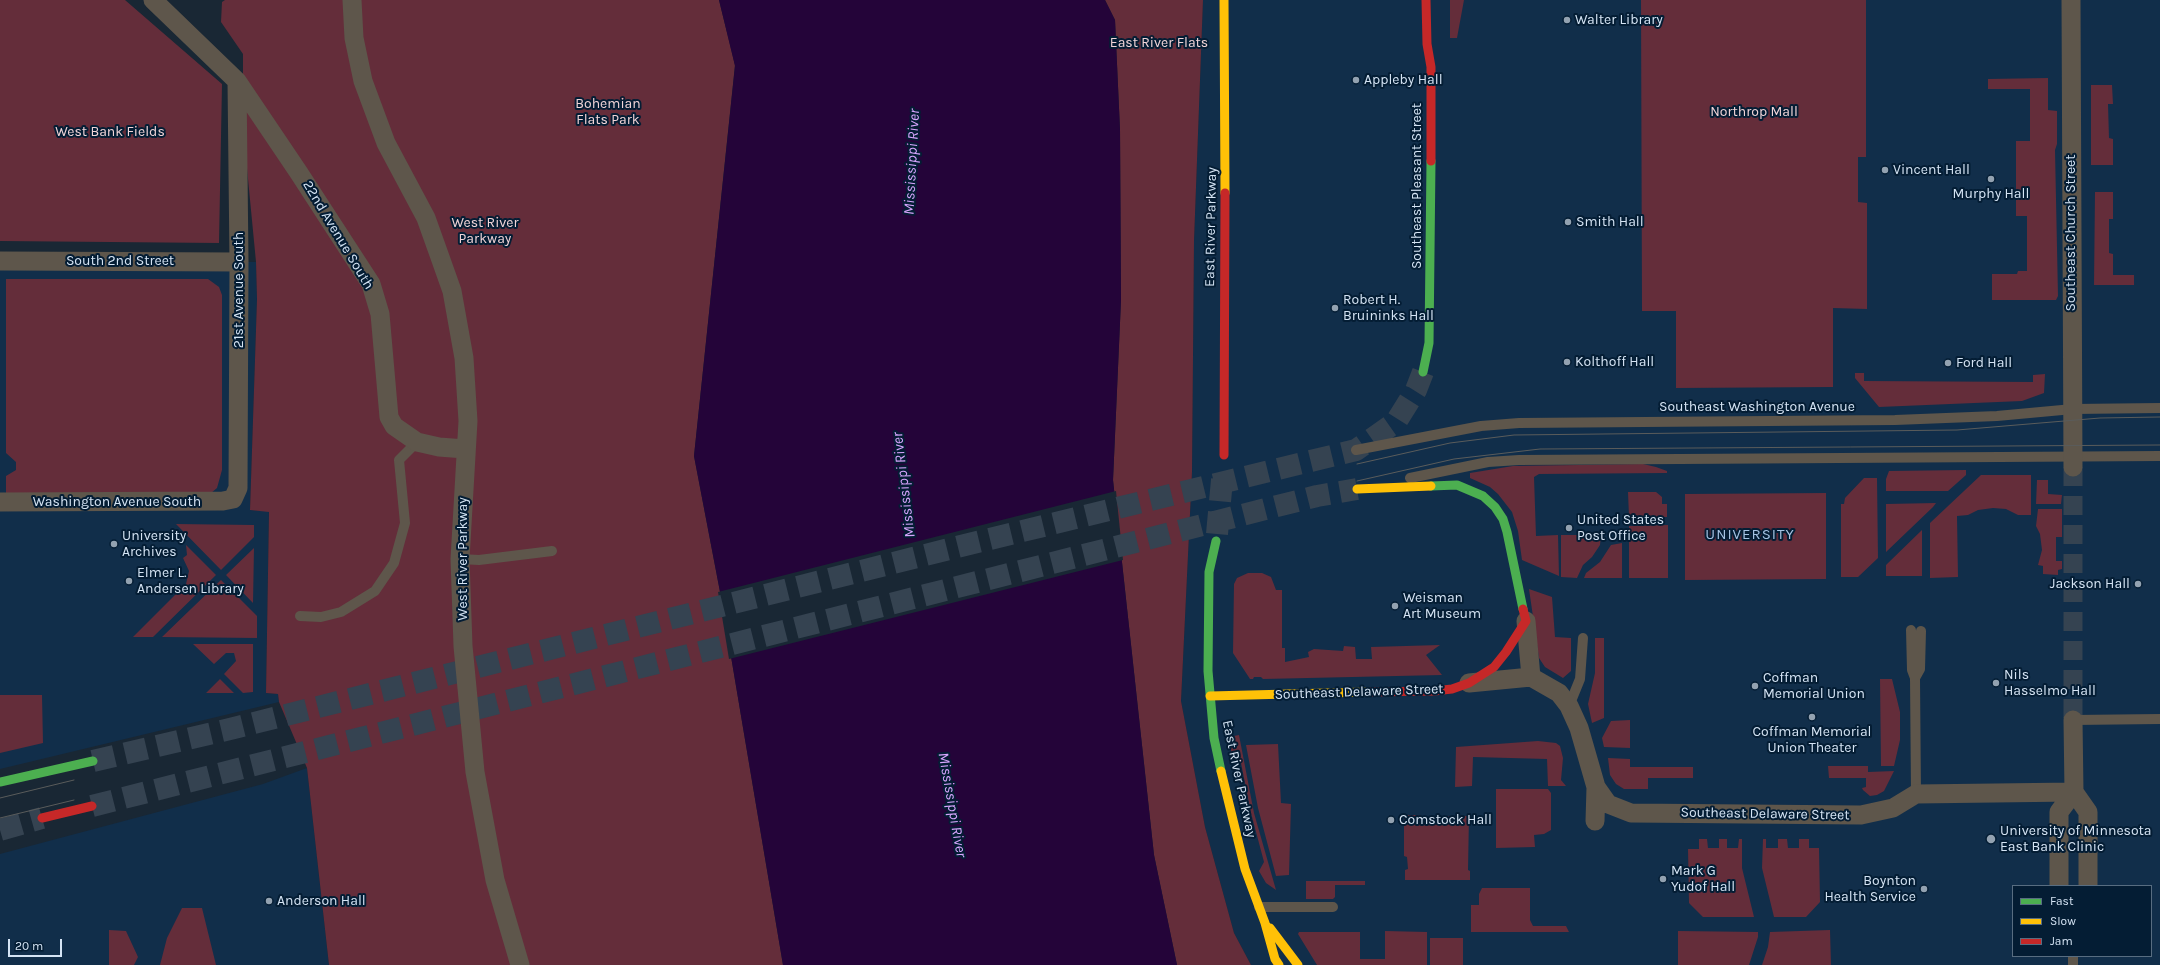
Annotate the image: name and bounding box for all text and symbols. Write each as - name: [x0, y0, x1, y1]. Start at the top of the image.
- place label: Walter Library: [1575, 12, 1663, 28]
- marker: Walter Library: [1562, 15, 1572, 25]
- park label: East River Flats: [1110, 35, 1208, 51]
- place label: Appleby Hall: [1364, 72, 1443, 88]
- marker: Appleby Hall: [1351, 75, 1361, 85]
- park label: Bohemian Flats Park: [575, 96, 641, 128]
- street label: Southeast Pleasant Street: [1409, 103, 1425, 269]
- park label: Northrop Mall: [1710, 104, 1798, 120]
- water label: Mississippi River: [900, 108, 924, 216]
- park label: West Bank Fields: [55, 124, 165, 140]
- street label: Southeast Church Street: [2063, 154, 2079, 312]
- place label: Vincent Hall: [1893, 162, 1970, 178]
- marker: Vincent Hall: [1880, 165, 1890, 175]
- street label: East River Parkway: [1202, 167, 1220, 287]
- marker: Murphy Hall: [1986, 174, 1996, 184]
- street label: 22nd Avenue South: [299, 178, 377, 292]
- place label: Murphy Hall: [1953, 186, 2029, 202]
- place label: Smith Hall: [1576, 214, 1644, 230]
- park label: West River Parkway: [451, 215, 519, 248]
- marker: Smith Hall: [1563, 217, 1573, 227]
- street label: 21st Avenue South: [231, 232, 247, 348]
- street label: South 2nd Street: [66, 253, 174, 269]
- place label: Robert H. Bruininks Hall: [1343, 292, 1434, 324]
- marker: Robert H. Bruininks Hall: [1330, 303, 1340, 313]
- place label: Kolthoff Hall: [1575, 354, 1654, 370]
- place label: Ford Hall: [1956, 355, 2012, 371]
- marker: Kolthoff Hall: [1562, 357, 1572, 367]
- marker: Ford Hall: [1943, 358, 1953, 368]
- street label: Southeast Washington Avenue: [1659, 399, 1855, 415]
- water label: Mississippi River: [889, 431, 919, 539]
- street label: Washington Avenue South: [33, 494, 201, 510]
- street label: West River Parkway: [455, 497, 471, 621]
- place label: United States Post Office: [1577, 512, 1664, 544]
- marker: United States Post Office: [1564, 523, 1574, 533]
- district label: UNIVERSITY: [1705, 526, 1795, 544]
- place label: University Archives: [122, 528, 186, 560]
- marker: University Archives: [109, 539, 119, 549]
- place label: Elmer L. Andersen Library: [137, 565, 244, 598]
- marker: Elmer L. Andersen Library: [124, 576, 134, 586]
- place label: Jackson Hall: [2050, 576, 2130, 592]
- marker: Jackson Hall: [2133, 579, 2143, 589]
- place label: Weisman Art Museum: [1403, 590, 1481, 622]
- marker: Weisman Art Museum: [1390, 601, 1400, 611]
- place label: Nils Hasselmo Hall: [2004, 667, 2096, 700]
- place label: Coffman Memorial Union: [1763, 670, 1865, 702]
- marker: Nils Hasselmo Hall: [1991, 678, 2001, 688]
- street label: Southeast Delaware Street: [1274, 681, 1444, 703]
- marker: Coffman Memorial Union: [1750, 681, 1760, 691]
- marker: Coffman Memorial Union Theater: [1807, 712, 1817, 722]
- street label: East River Parkway: [1218, 719, 1260, 839]
- place label: Coffman Memorial Union Theater: [1752, 724, 1872, 756]
- water label: Mississippi River: [934, 751, 970, 859]
- street label: Southeast Delaware Street: [1680, 804, 1850, 824]
- place label: Comstock Hall: [1399, 812, 1492, 828]
- marker: Comstock Hall: [1386, 815, 1396, 825]
- place label: University of Minnesota East Bank Clinic: [2000, 823, 2152, 856]
- marker: University of Minnesota East Bank Clinic: [1985, 833, 1997, 845]
- place label: Mark G Yudof Hall: [1671, 863, 1735, 896]
- place label: Boynton Health Service: [1824, 873, 1916, 906]
- marker: Mark G Yudof Hall: [1658, 874, 1668, 884]
- marker: Boynton Health Service: [1919, 884, 1929, 894]
- legend: [2012, 885, 2152, 957]
- place label: Anderson Hall: [277, 893, 366, 909]
- text: Fast: [2050, 894, 2073, 908]
- marker: Anderson Hall: [264, 896, 274, 906]
- text: Slow: [2050, 914, 2076, 928]
- scale bar: [10, 931, 64, 957]
- text: Jam: [2050, 934, 2073, 948]
- text: 20 m: [15, 939, 43, 953]

